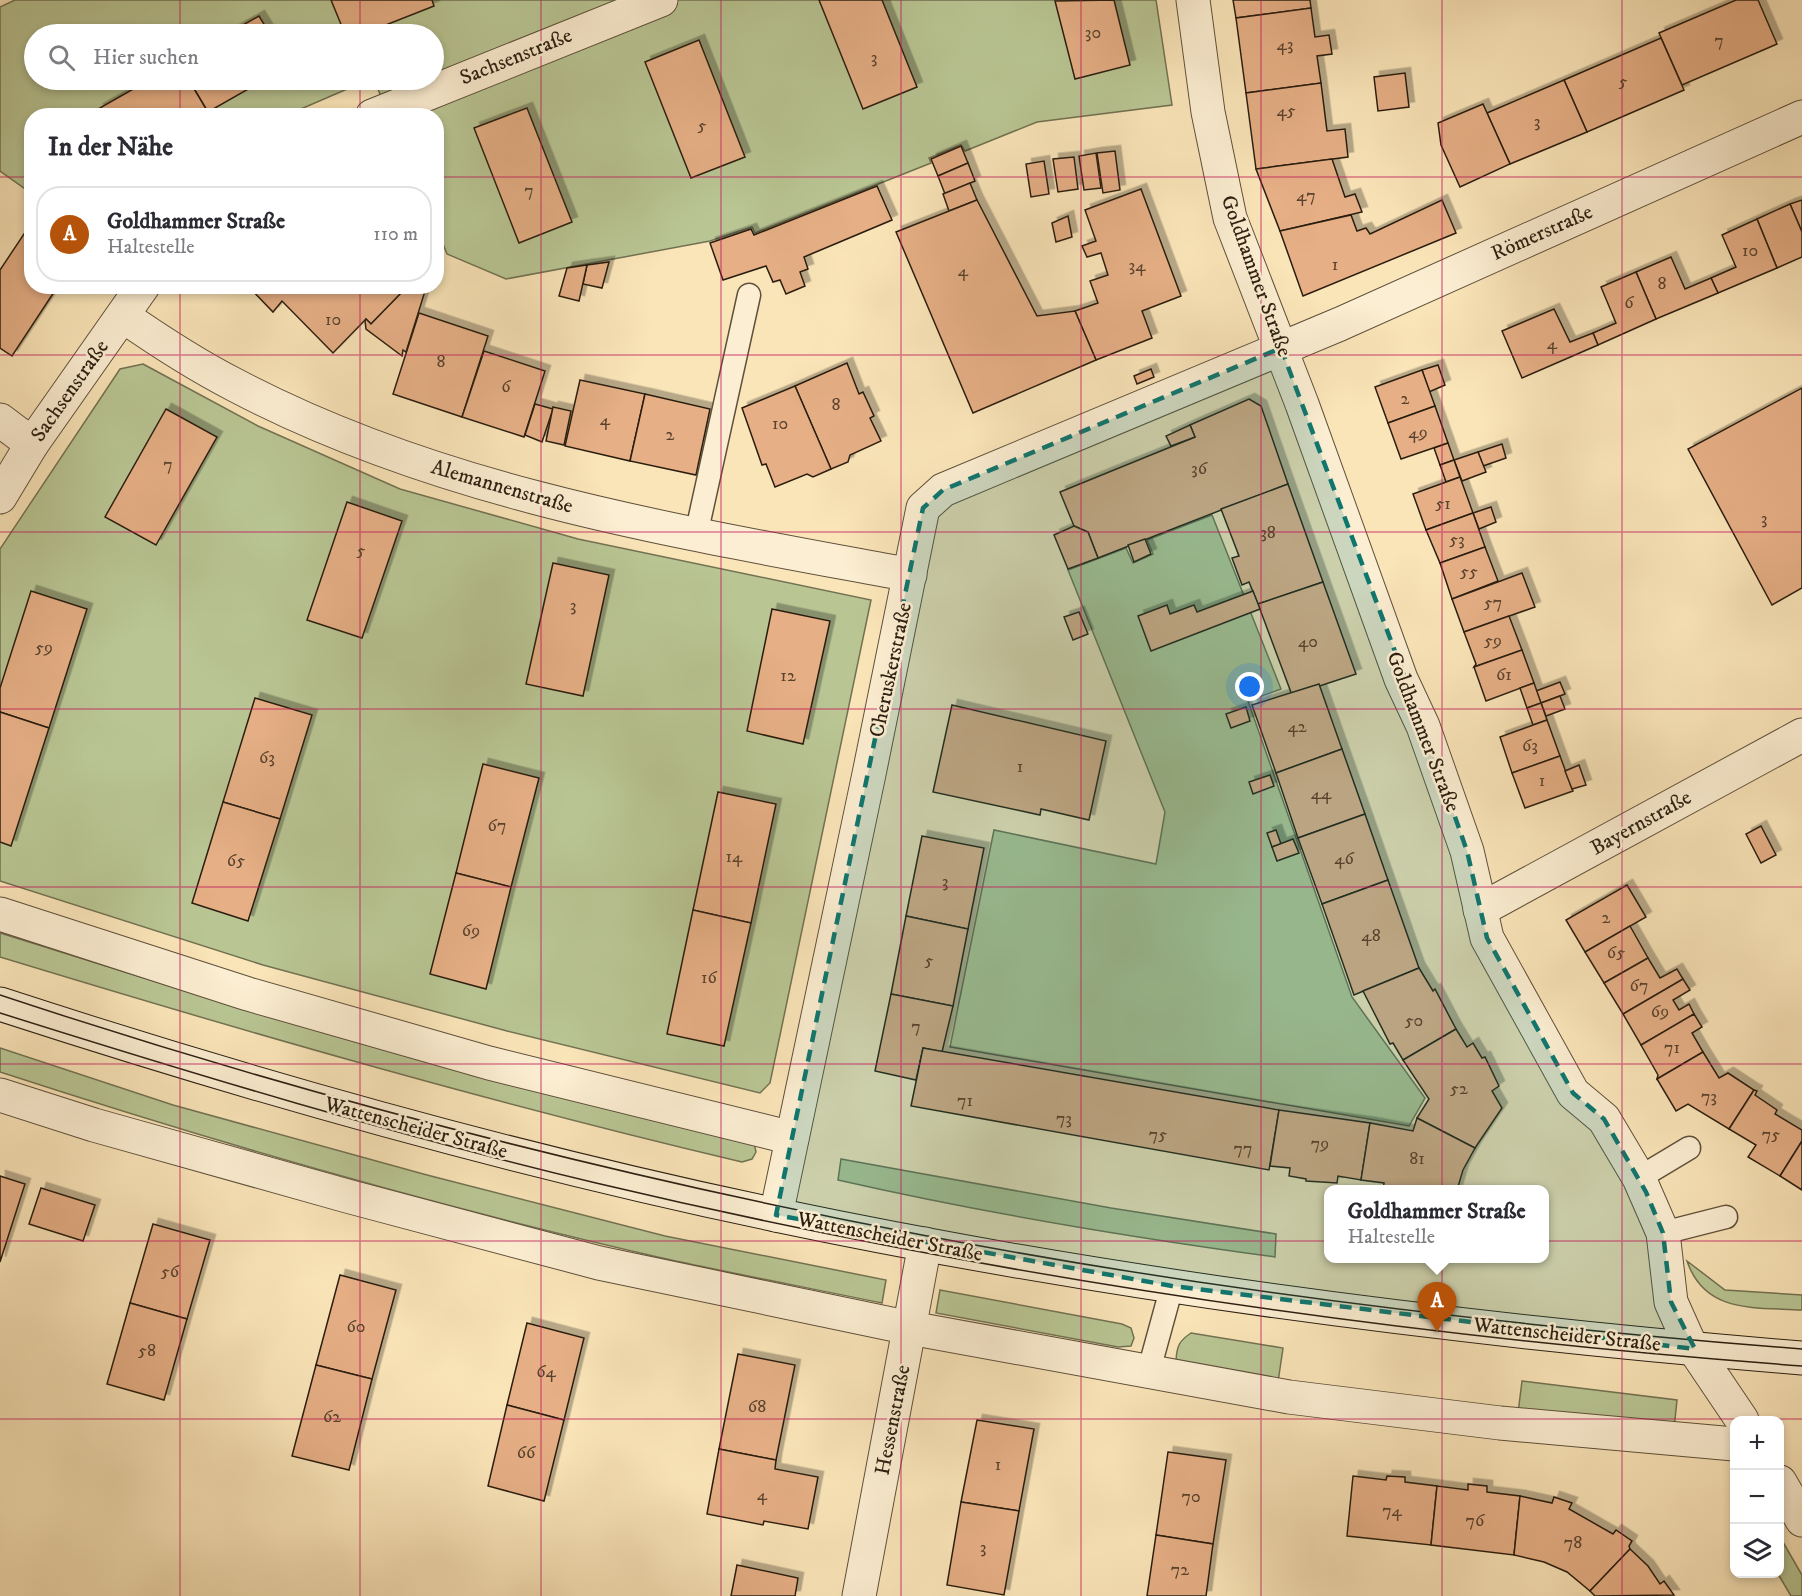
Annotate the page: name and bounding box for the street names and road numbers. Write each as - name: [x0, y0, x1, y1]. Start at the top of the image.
- street label: Sachsenstraße: [456, 23, 576, 91]
- street label: Goldhammer Straße: [1215, 192, 1297, 361]
- street label: Römerstraße: [1487, 199, 1597, 267]
- street label: Sachsenstraße: [25, 335, 115, 447]
- street label: Alemannenstraße: [428, 454, 576, 520]
- street label: Cheruskerstraße: [864, 600, 918, 740]
- street label: Goldhammer Straße: [1380, 648, 1466, 816]
- street label: Bayernstraße: [1586, 784, 1696, 861]
- street label: Wattenscheider Straße: [321, 1091, 511, 1165]
- street label: Wattenscheider Straße: [794, 1206, 985, 1268]
- street label: Wattenscheider Straße: [1471, 1312, 1662, 1358]
- street label: Hessenstraße: [870, 1362, 916, 1477]

